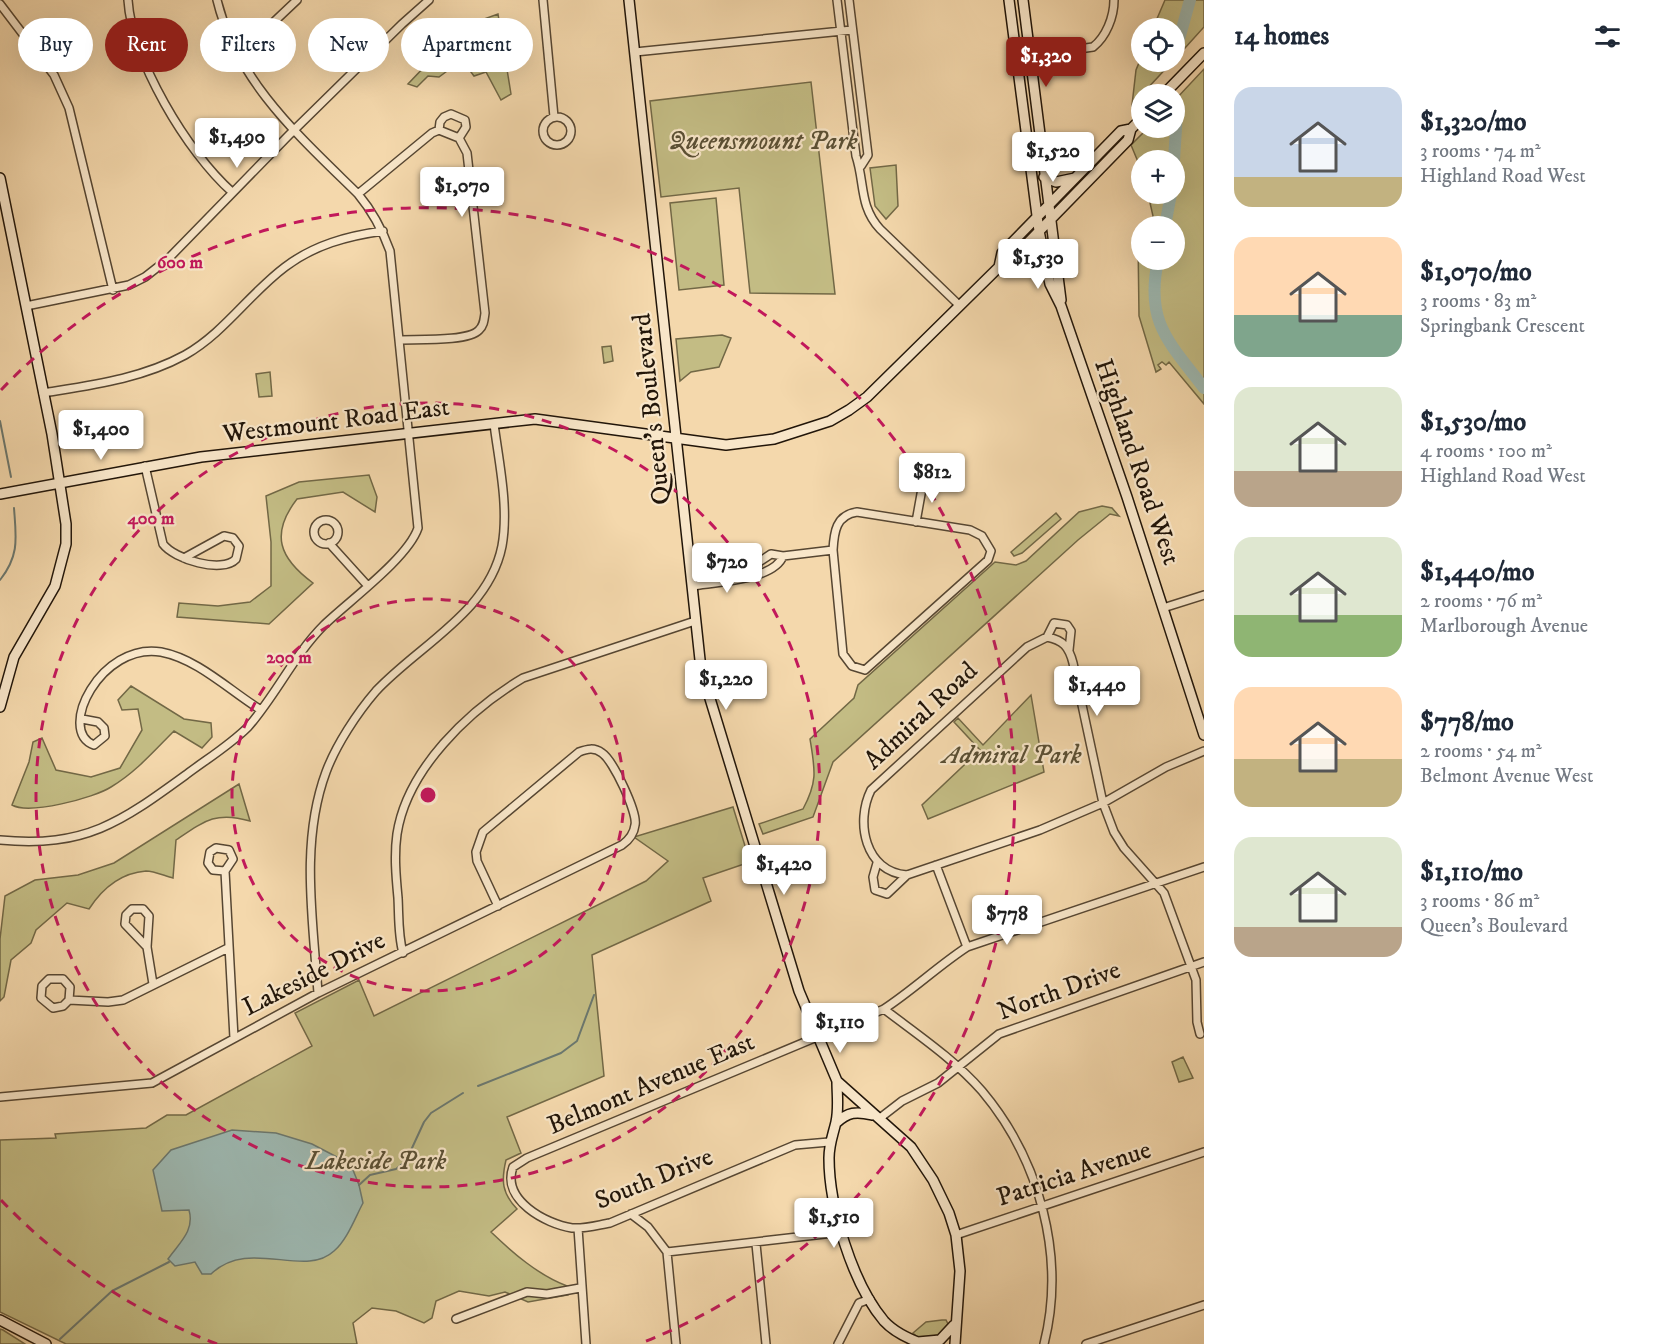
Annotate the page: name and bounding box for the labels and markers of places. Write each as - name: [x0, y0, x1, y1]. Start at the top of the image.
- pin: $1,320: [997, 37, 1095, 88]
- pin: $1,490: [188, 118, 286, 169]
- pin: $1,520: [1004, 132, 1102, 183]
- pin: $1,070: [413, 167, 511, 218]
- pin: $1,530: [989, 239, 1087, 290]
- pin: $1,400: [52, 410, 150, 461]
- pin: $812: [896, 453, 968, 504]
- pin: $720: [691, 543, 763, 594]
- pin: $1,220: [677, 660, 775, 711]
- pin: $1,440: [1048, 666, 1146, 717]
- centre of rings: [418, 785, 438, 805]
- pin: $1,420: [735, 845, 833, 896]
- pin: $778: [971, 895, 1043, 946]
- pin: $1,110: [791, 1003, 889, 1054]
- pin: $1,510: [785, 1198, 883, 1249]

